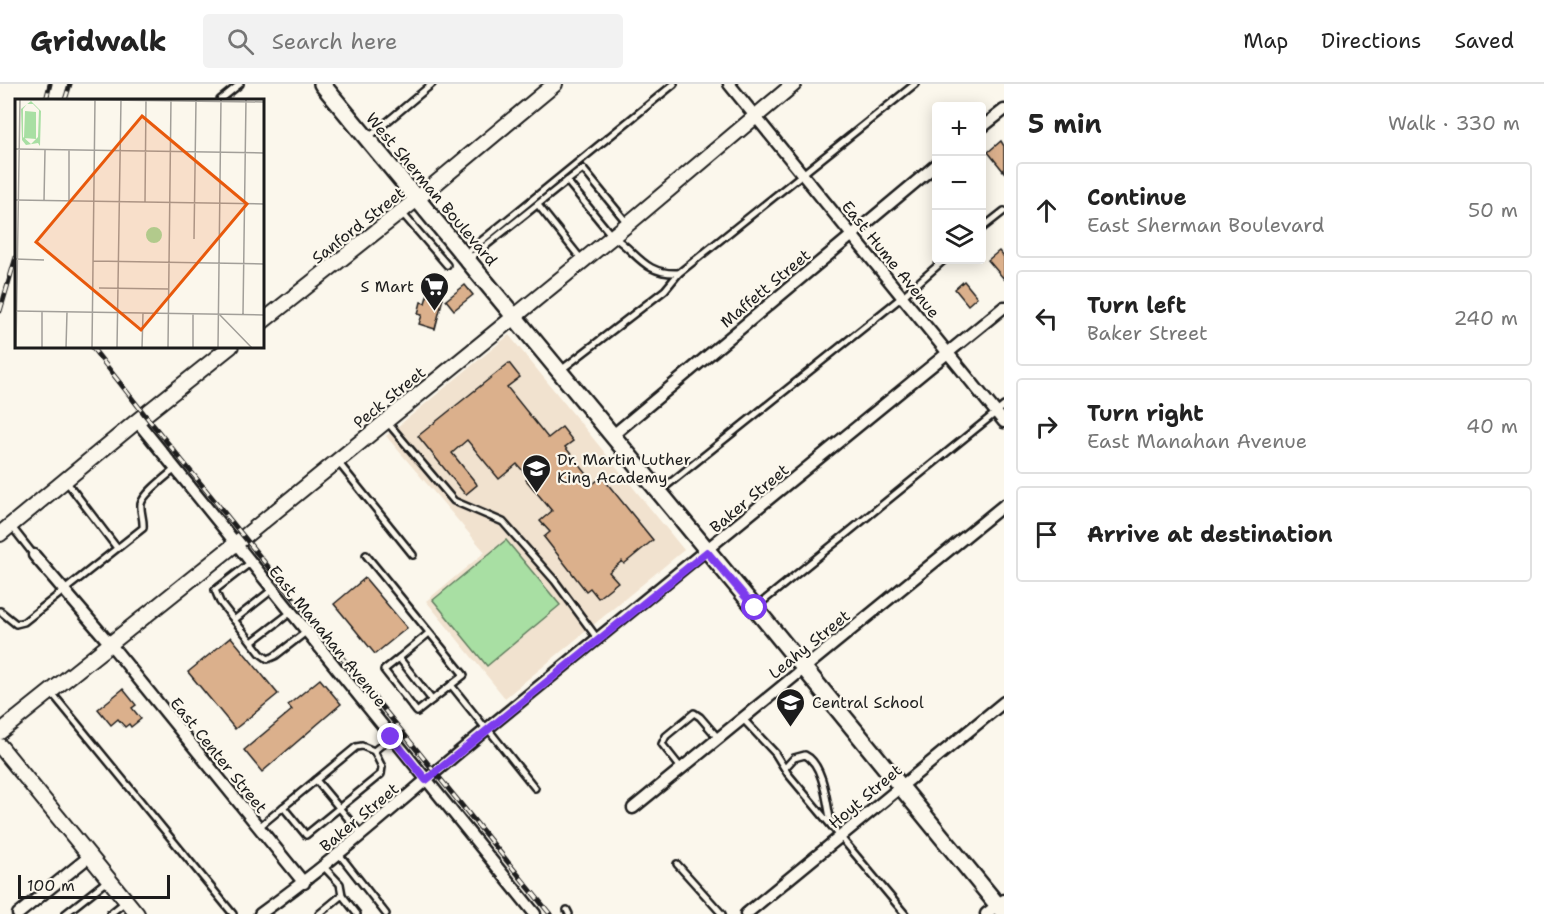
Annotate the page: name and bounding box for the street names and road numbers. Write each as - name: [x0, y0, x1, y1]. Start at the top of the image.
- street label: West Sherman Boulevard: [361, 108, 502, 270]
- street label: Sanford Street: [307, 182, 409, 268]
- street label: East Hume Avenue: [837, 196, 944, 322]
- street label: Maffett Street: [716, 245, 815, 332]
- street label: Peck Street: [349, 362, 430, 433]
- street label: Baker Street: [706, 459, 793, 537]
- street label: East Manahan Avenue: [264, 561, 391, 711]
- street label: Leahy Street: [764, 605, 854, 684]
- street label: East Center Street: [165, 693, 272, 818]
- street label: Hoyt Street: [824, 760, 906, 833]
- street label: Baker Street: [316, 778, 403, 856]

